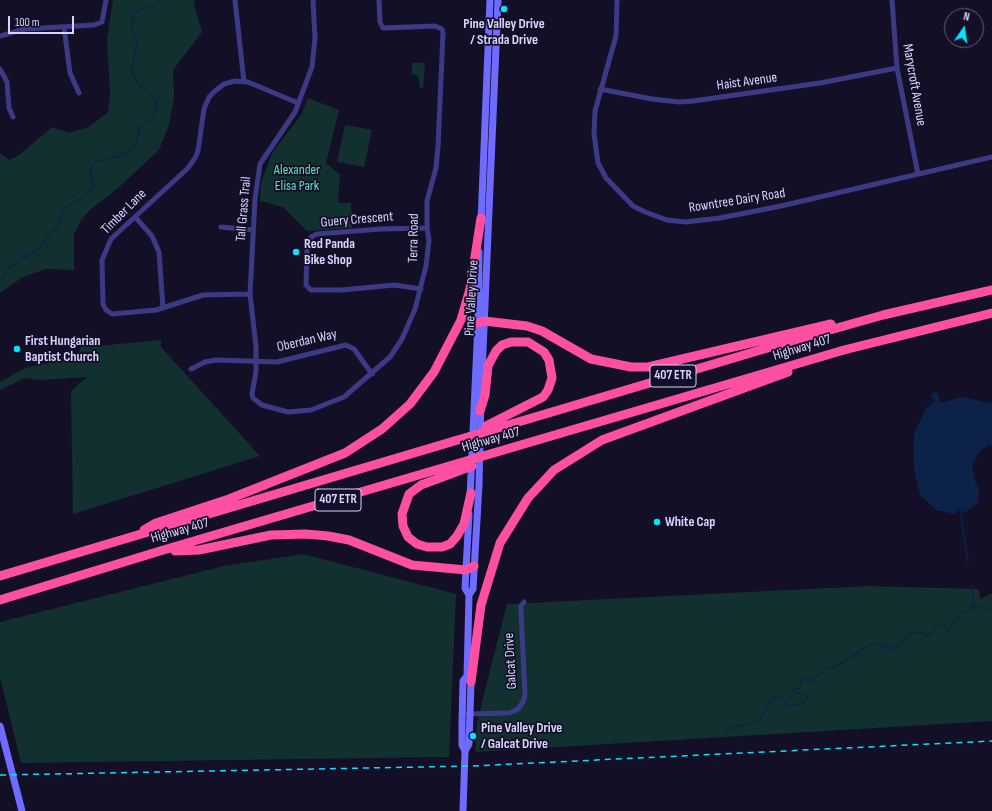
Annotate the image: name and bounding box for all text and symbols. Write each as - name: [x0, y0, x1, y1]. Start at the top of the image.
- marker: Pine Valley Drive / Strada Drive: [499, 4, 509, 14]
- scale bar: [10, 8, 76, 34]
- north arrow: [944, 8, 984, 48]
- text: N: [962, 10, 971, 24]
- text: 100 m: [15, 15, 40, 30]
- place label: Pine Valley Drive / Strada Drive: [463, 16, 545, 48]
- street label: Marycroft Avenue: [899, 43, 929, 127]
- street label: Haist Avenue: [716, 69, 778, 95]
- park label: Alexander Elisa Park: [274, 162, 320, 194]
- street label: Tall Grass Trail: [233, 176, 255, 242]
- street label: Rowntree Dairy Road: [688, 185, 786, 217]
- street label: Timber Lane: [98, 186, 150, 238]
- street label: Guery Crescent: [320, 208, 394, 232]
- street label: Terra Road: [405, 213, 423, 263]
- place label: Red Panda Bike Shop: [304, 236, 355, 268]
- marker: Red Panda Bike Shop: [291, 247, 301, 257]
- street label: Pine Valley Drive: [462, 259, 482, 337]
- street label: Oberdan Way: [275, 326, 339, 356]
- street label: Highway 407: [771, 331, 833, 365]
- place label: First Hungarian Baptist Church: [25, 333, 101, 366]
- marker: First Hungarian Baptist Church: [12, 344, 22, 354]
- road number: 407 ETR: [650, 365, 696, 387]
- street label: Highway 407: [460, 424, 522, 456]
- road number: 407 ETR: [315, 489, 361, 511]
- place label: White Cap: [665, 514, 715, 530]
- street label: Highway 407: [149, 515, 211, 547]
- marker: White Cap: [652, 517, 662, 527]
- street label: Galcat Drive: [501, 632, 521, 690]
- place label: Pine Valley Drive / Galcat Drive: [481, 720, 562, 752]
- marker: Pine Valley Drive / Galcat Drive: [468, 731, 478, 741]

